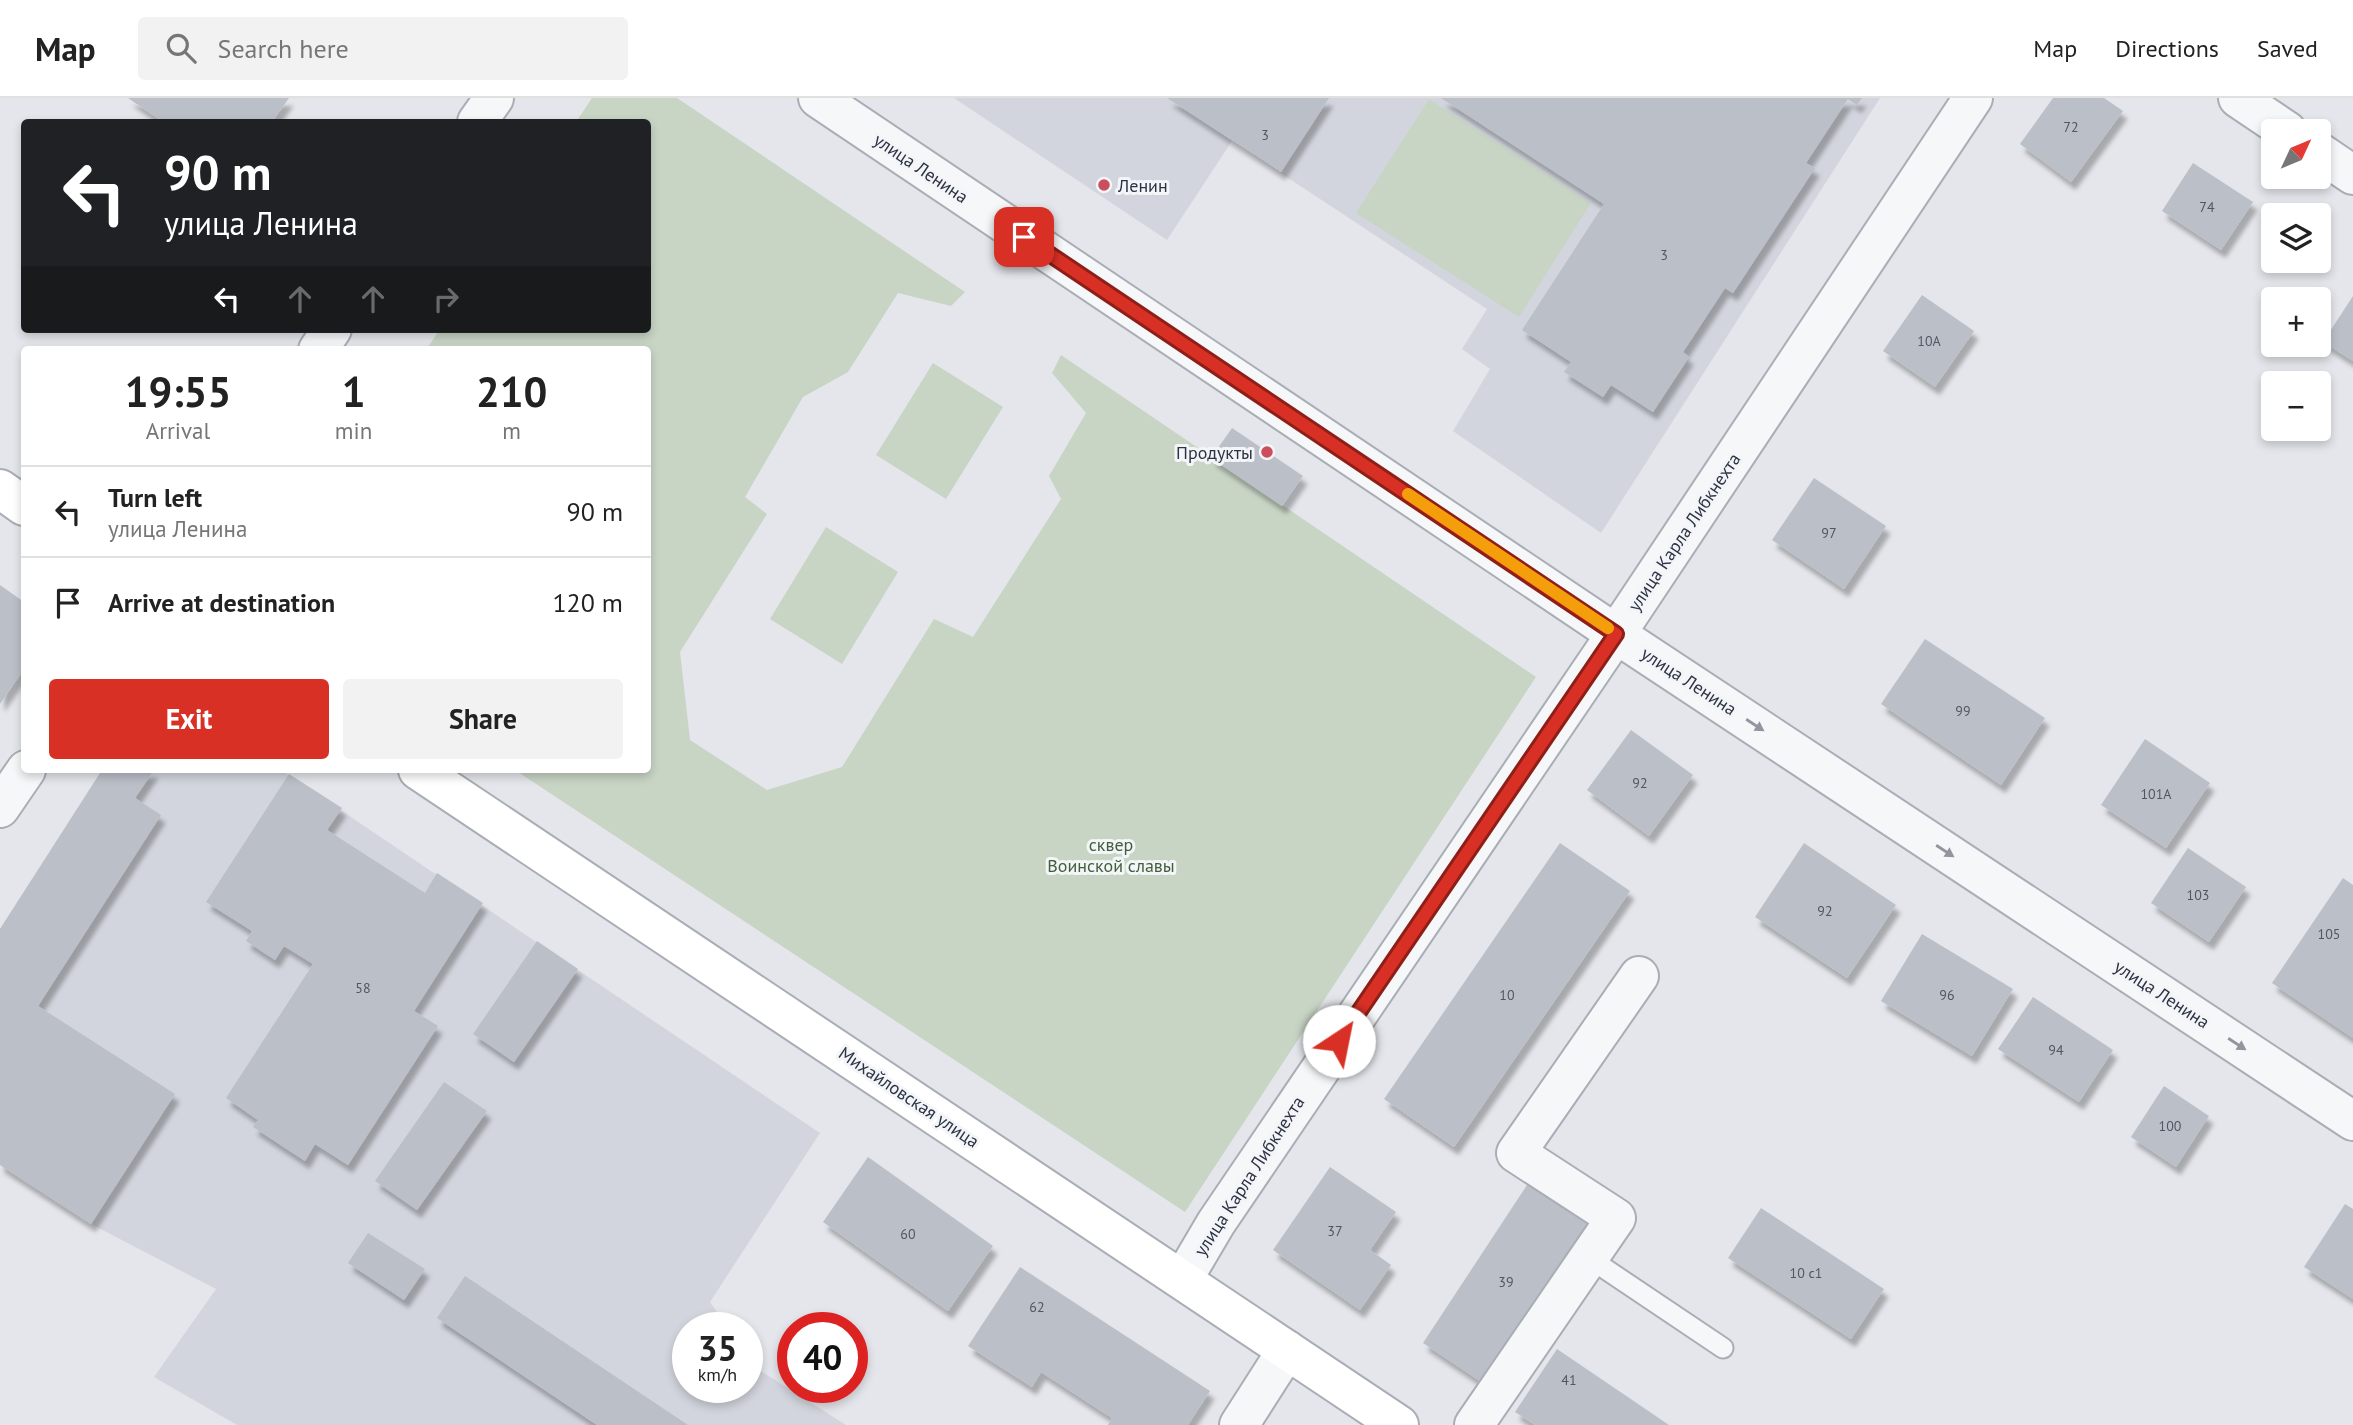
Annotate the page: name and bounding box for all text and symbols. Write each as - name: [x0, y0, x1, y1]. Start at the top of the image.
- search box: [138, 17, 628, 80]
- text: Map: [35, 27, 96, 70]
- icon: search: [162, 29, 200, 67]
- text: Search here: [218, 32, 349, 65]
- text: Map: [2033, 33, 2077, 64]
- text: Directions: [2115, 33, 2219, 64]
- text: Saved: [2257, 33, 2318, 64]
- house number: 72: [2063, 118, 2079, 136]
- north arrow: [2261, 119, 2331, 189]
- map controls: [2261, 119, 2331, 441]
- house number: 3: [1261, 126, 1269, 144]
- street label: улица Ленина: [869, 128, 973, 208]
- text: 90 m: [164, 140, 271, 204]
- icon: left: [49, 147, 140, 238]
- place label: Ленин: [1117, 174, 1168, 197]
- marker: Ленин: [1096, 177, 1112, 193]
- house number: 74: [2199, 198, 2215, 216]
- text: улица Ленина: [164, 202, 358, 244]
- button: layers: [2261, 203, 2331, 273]
- pin: [994, 207, 1054, 267]
- icon: arrive: [1005, 218, 1043, 256]
- house number: 3: [1660, 246, 1668, 264]
- icon: left: [208, 280, 246, 318]
- icon: ahead: [281, 280, 319, 318]
- icon: ahead: [354, 280, 392, 318]
- icon: right: [427, 280, 465, 318]
- button: +: [2261, 287, 2331, 357]
- house number: 10А: [1917, 332, 1942, 350]
- text: 19:55: [125, 364, 231, 419]
- text: 1: [342, 364, 365, 419]
- text: 210: [476, 364, 547, 419]
- button: −: [2261, 371, 2331, 441]
- text: Arrival: [146, 416, 210, 445]
- text: min: [335, 416, 372, 445]
- text: m: [502, 416, 521, 445]
- place label: Продукты: [1176, 441, 1253, 464]
- marker: Продукты: [1259, 444, 1275, 460]
- street label: улица Карла Либкнехта: [1622, 449, 1746, 615]
- text: Turn left: [108, 481, 202, 514]
- icon: left: [49, 493, 87, 531]
- text: 90 m: [567, 495, 623, 528]
- text: улица Ленина: [108, 514, 247, 543]
- house number: 97: [1821, 524, 1837, 542]
- icon: arrive: [49, 584, 87, 622]
- text: Arrive at destination: [108, 586, 335, 619]
- text: 120 m: [552, 586, 623, 619]
- street label: улица Ленина: [1637, 642, 1741, 720]
- button: Exit: [49, 679, 329, 759]
- button: Share: [343, 679, 623, 759]
- house number: 99: [1955, 702, 1971, 720]
- one-way arrow: [1746, 718, 1764, 732]
- house number: 92: [1632, 774, 1648, 792]
- house number: 101А: [2140, 785, 2172, 803]
- park label: сквер Воинской славы: [1047, 833, 1175, 877]
- one-way arrow: [1935, 844, 1954, 857]
- house number: 103: [2187, 886, 2209, 904]
- house number: 92: [1817, 902, 1833, 920]
- house number: 105: [2318, 925, 2340, 943]
- street label: улица Ленина: [2110, 955, 2214, 1033]
- house number: 58: [355, 979, 371, 997]
- house number: 10: [1499, 986, 1515, 1004]
- house number: 96: [1939, 986, 1955, 1004]
- position arrow: [1302, 1004, 1376, 1078]
- one-way arrow: [2227, 1037, 2246, 1050]
- street label: Михайловская улица: [834, 1041, 984, 1153]
- house number: 94: [2048, 1041, 2064, 1059]
- street label: улица Карла Либкнехта: [1189, 1092, 1309, 1260]
- house number: 100: [2159, 1117, 2182, 1135]
- house number: 37: [1327, 1222, 1343, 1240]
- house number: 60: [900, 1225, 916, 1243]
- house number: 10 с1: [1790, 1264, 1822, 1282]
- house number: 39: [1498, 1273, 1514, 1291]
- house number: 62: [1029, 1298, 1045, 1316]
- speed limit sign: 40: [777, 1312, 868, 1403]
- text: 35: [698, 1325, 737, 1371]
- text: km/h: [698, 1363, 737, 1386]
- house number: 41: [1561, 1371, 1577, 1389]

